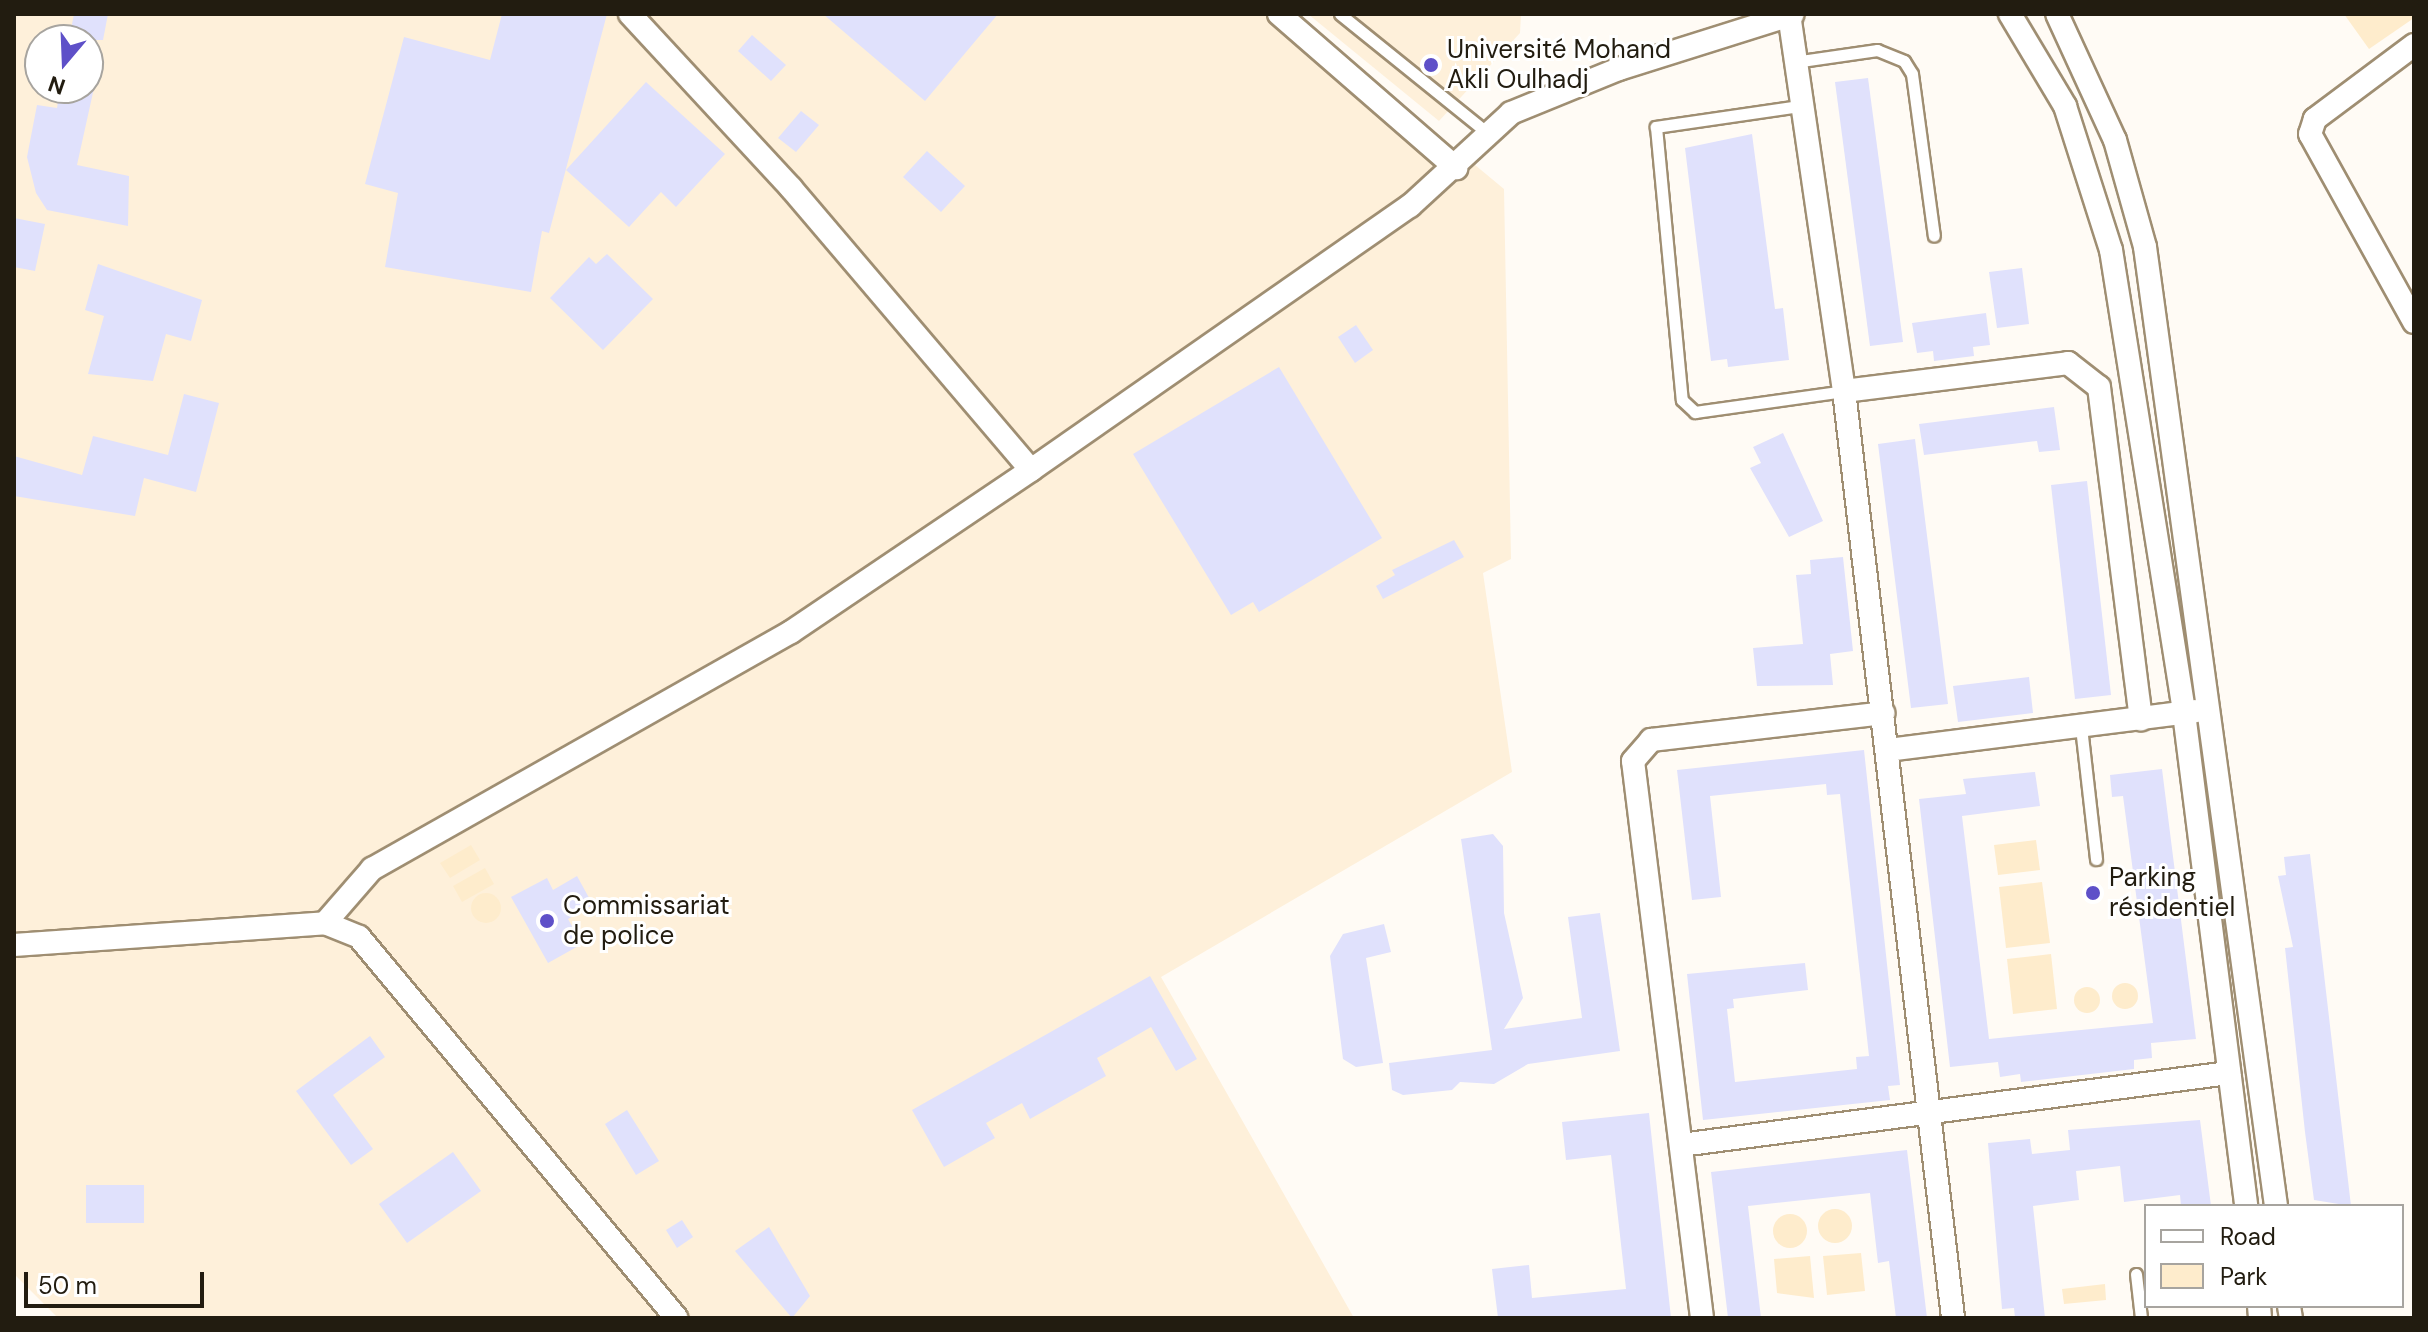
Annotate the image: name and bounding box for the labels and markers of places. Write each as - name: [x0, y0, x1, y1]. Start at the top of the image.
- place label: Université Mohand Akli Oulhadj: [1447, 34, 1671, 96]
- marker: Université Mohand Akli Oulhadj: [1422, 56, 1440, 74]
- place label: Parking résidentiel: [2109, 862, 2235, 924]
- marker: Parking résidentiel: [2084, 884, 2102, 902]
- place label: Commissariat de police: [563, 890, 730, 952]
- marker: Commissariat de police: [538, 912, 556, 930]

